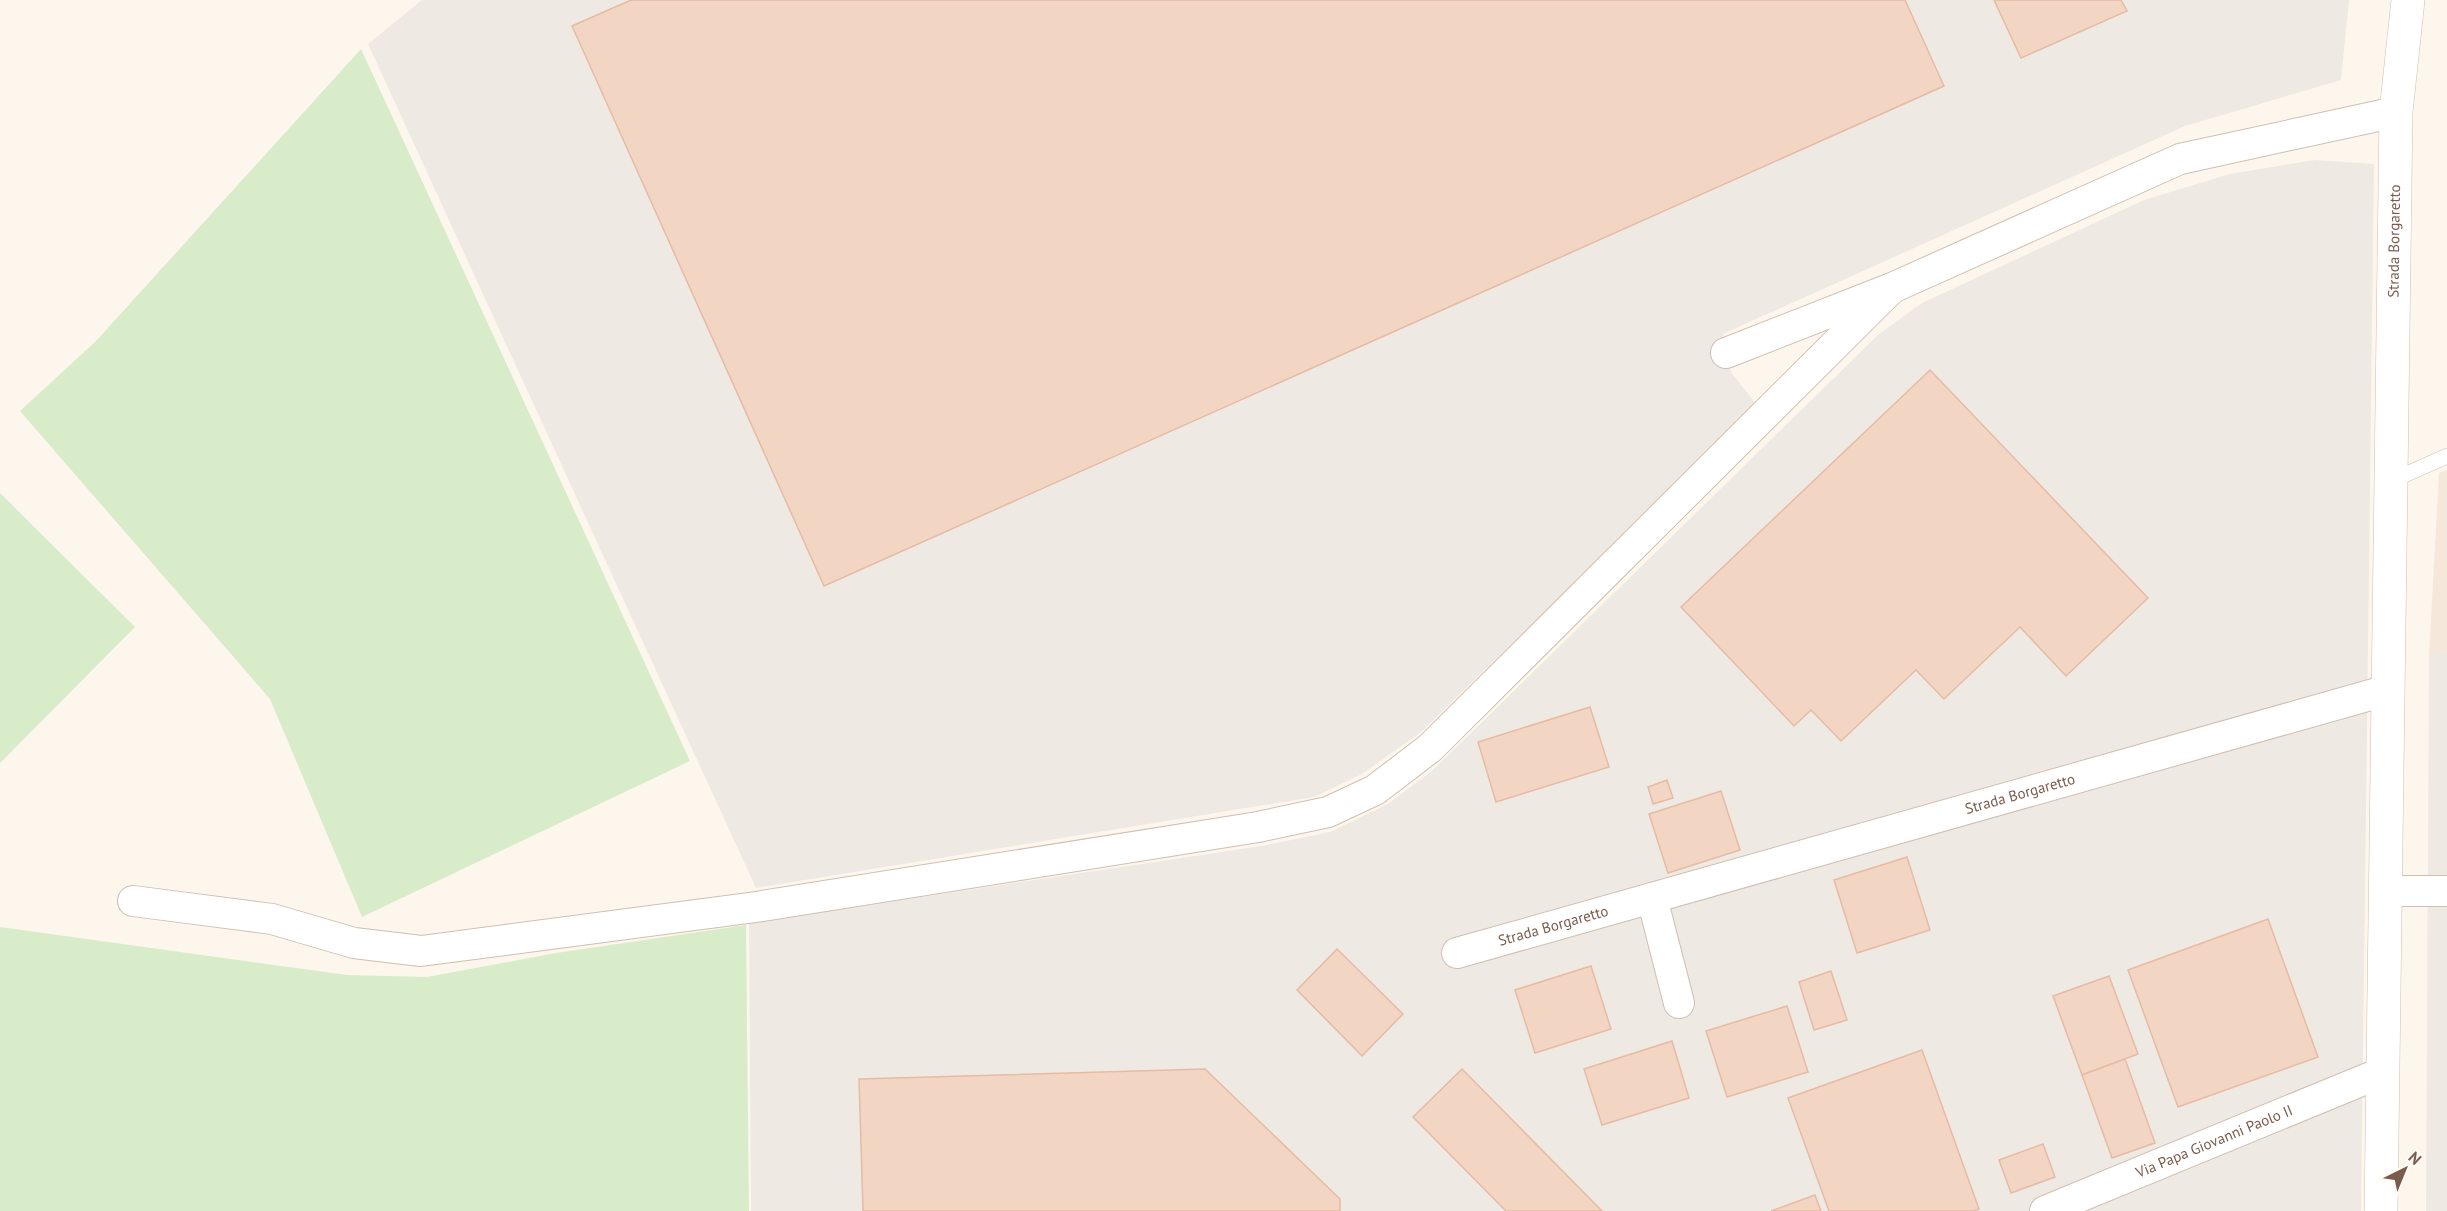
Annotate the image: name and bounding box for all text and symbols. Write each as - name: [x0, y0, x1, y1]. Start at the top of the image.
- street label: Strada Borgaretto: [2383, 184, 2404, 298]
- street label: Strada Borgaretto: [1963, 769, 2077, 818]
- street label: Strada Borgaretto: [1496, 901, 1610, 950]
- street label: Via Papa Giovanni Paolo II: [2132, 1100, 2295, 1182]
- north arrow: [2375, 1139, 2435, 1199]
- text: N: [2405, 1147, 2426, 1169]

